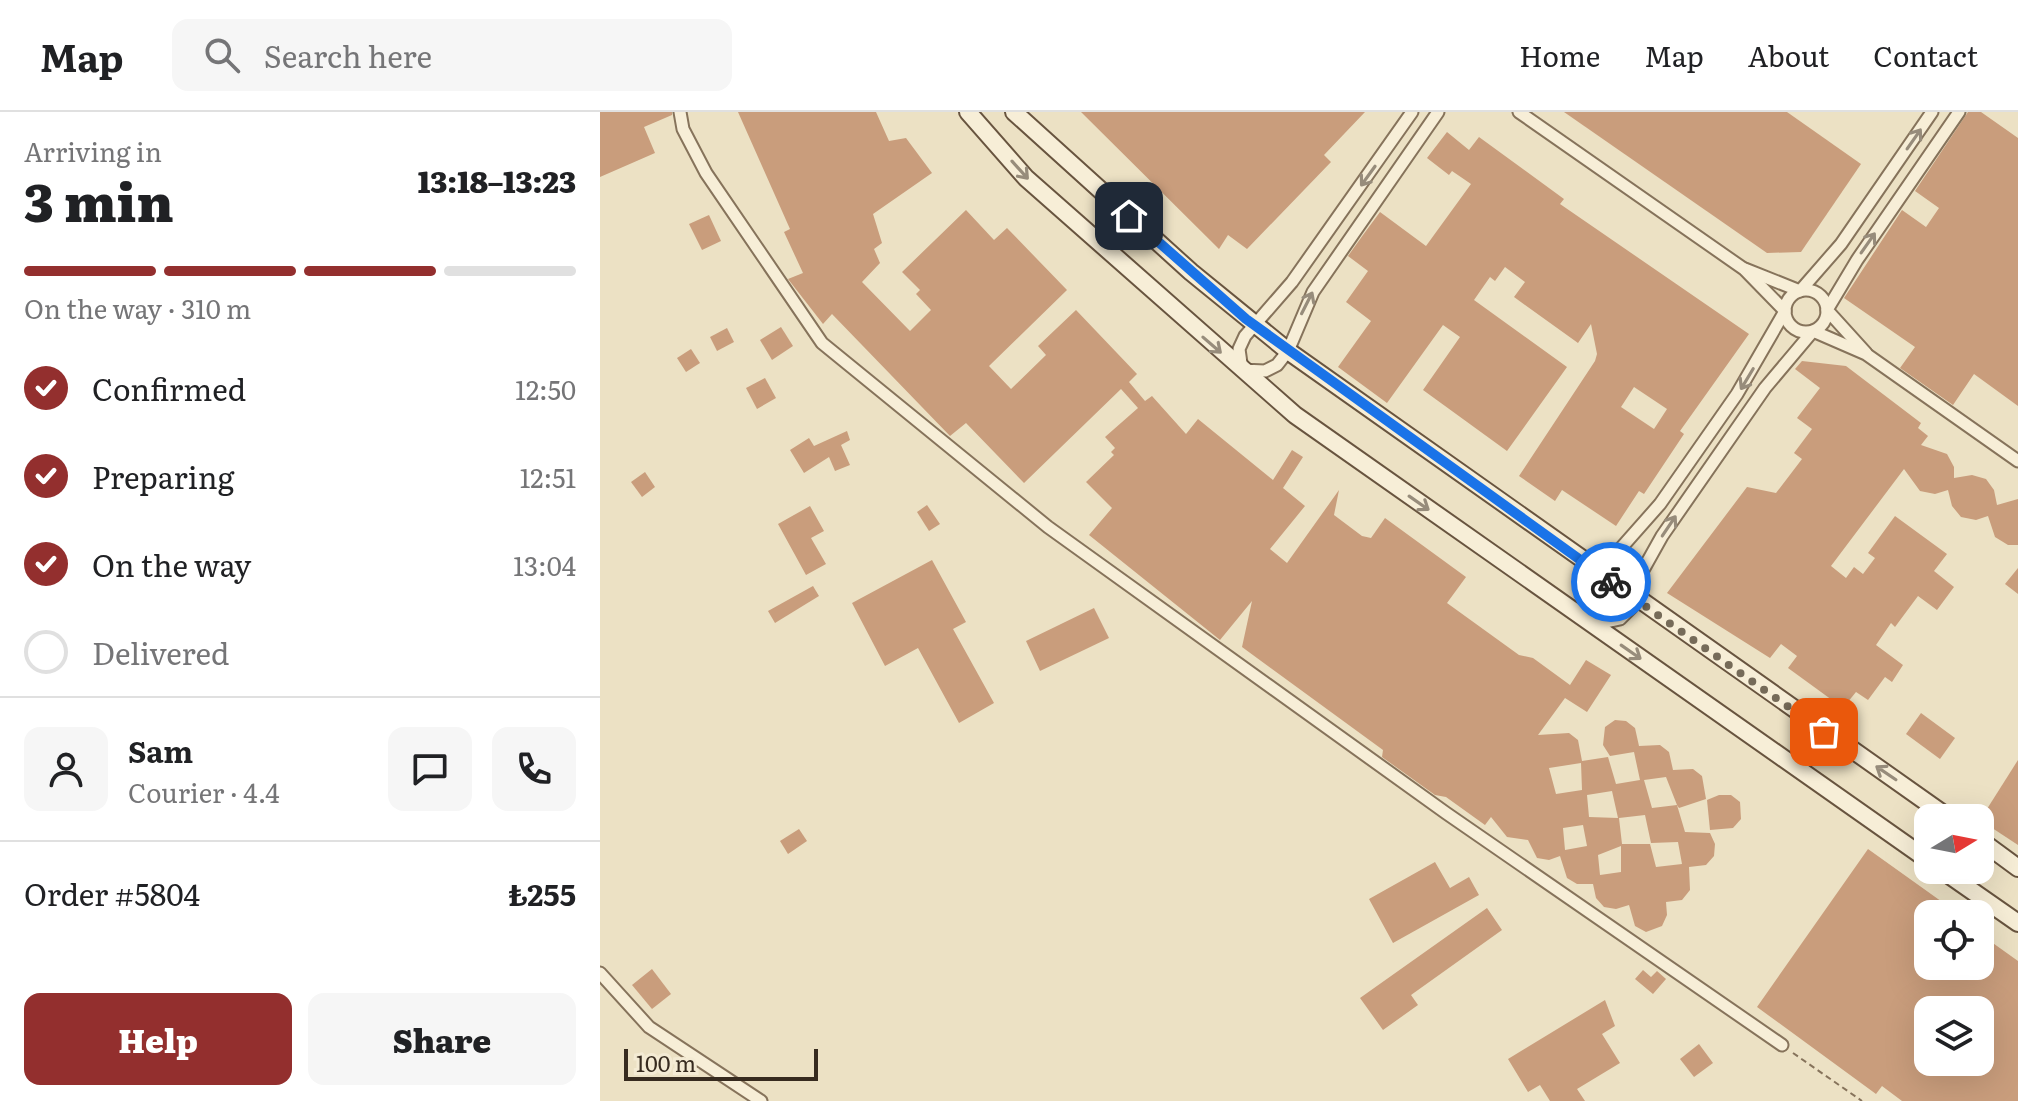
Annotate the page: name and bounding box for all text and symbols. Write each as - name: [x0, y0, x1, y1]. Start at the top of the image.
- search box: [172, 19, 732, 91]
- text: Map: [40, 27, 124, 84]
- icon: search: [200, 33, 244, 77]
- text: Search here: [264, 33, 432, 77]
- text: Home: [1519, 34, 1600, 76]
- text: Map: [1644, 34, 1704, 76]
- text: About: [1748, 34, 1829, 76]
- text: Contact: [1873, 34, 1978, 76]
- one-way arrow: [1906, 128, 1922, 150]
- text: Arriving in: [24, 131, 162, 170]
- text: 13:18–13:23: [418, 158, 576, 202]
- one-way arrow: [1010, 160, 1028, 180]
- text: 3 min: [24, 161, 174, 238]
- one-way arrow: [1360, 165, 1376, 187]
- pin: [1095, 182, 1163, 250]
- icon: home: [1107, 194, 1151, 238]
- one-way arrow: [1860, 233, 1876, 255]
- text: On the way · 310 m: [24, 288, 251, 327]
- one-way arrow: [1299, 292, 1315, 316]
- one-way arrow: [1202, 335, 1222, 353]
- icon: check: [24, 366, 68, 410]
- text: Confirmed: [92, 366, 246, 410]
- one-way arrow: [1738, 367, 1754, 390]
- text: 12:50: [515, 369, 576, 408]
- icon: check: [24, 454, 68, 498]
- text: Preparing: [92, 454, 234, 498]
- text: 12:51: [520, 457, 576, 496]
- one-way arrow: [1407, 495, 1429, 511]
- one-way arrow: [1661, 515, 1677, 537]
- icon: check: [24, 542, 68, 586]
- text: On the way: [92, 542, 251, 586]
- courier: [1571, 542, 1651, 622]
- text: 13:04: [513, 545, 576, 584]
- icon: bike: [1589, 560, 1633, 604]
- text: Delivered: [92, 630, 229, 674]
- one-way arrow: [1620, 644, 1642, 660]
- pin: [1790, 698, 1858, 766]
- icon: bag: [1802, 710, 1846, 754]
- button: person: [24, 727, 108, 811]
- button: chat: [388, 727, 472, 811]
- button: phone: [492, 727, 576, 811]
- text: Sam: [128, 728, 193, 772]
- one-way arrow: [1875, 765, 1897, 781]
- text: Courier · 4.4: [128, 772, 280, 811]
- north arrow: [1914, 804, 1994, 884]
- map controls: [1914, 804, 1994, 1076]
- text: Order #5804: [24, 871, 200, 915]
- text: ₺255: [508, 871, 576, 915]
- button: locate: [1914, 900, 1994, 980]
- button: Help: [24, 993, 292, 1085]
- button: Share: [308, 993, 576, 1085]
- button: layers: [1914, 996, 1994, 1076]
- scale bar: [624, 1045, 818, 1081]
- text: 100 m: [636, 1046, 696, 1079]

